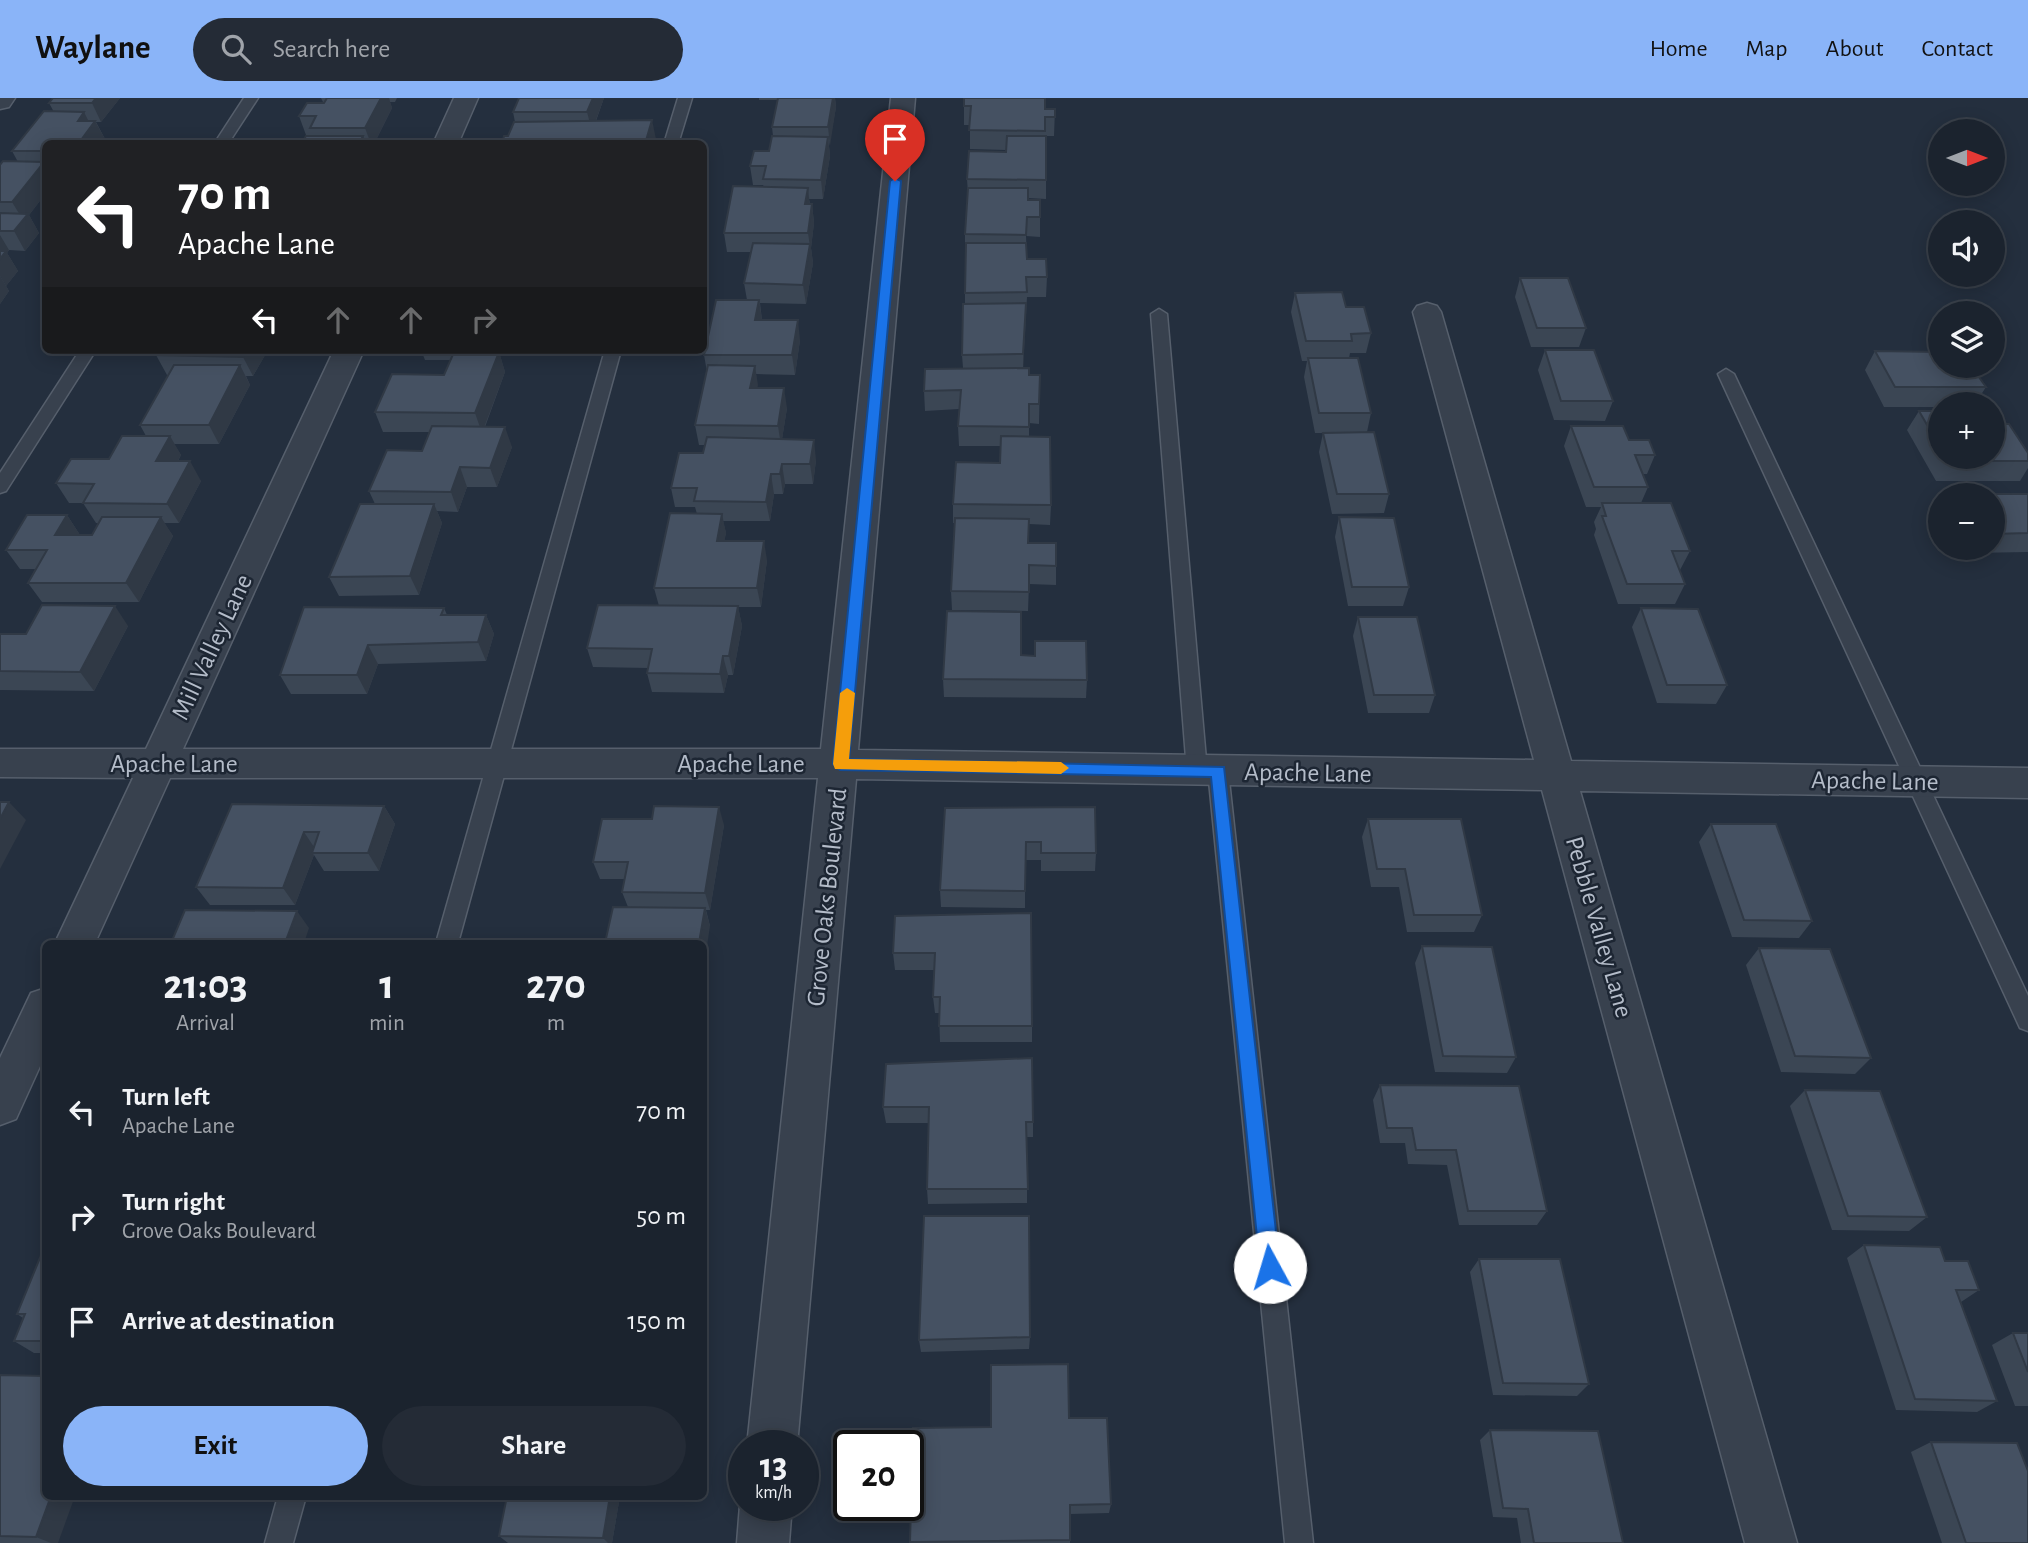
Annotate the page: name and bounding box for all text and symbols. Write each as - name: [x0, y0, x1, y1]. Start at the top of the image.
- search box: [193, 18, 683, 81]
- icon: search: [217, 30, 255, 68]
- text: Waylane: [35, 32, 151, 65]
- text: Search here: [273, 36, 390, 62]
- text: Home: [1650, 37, 1708, 61]
- text: Map: [1746, 37, 1788, 61]
- text: About: [1826, 37, 1883, 61]
- text: Contact: [1921, 37, 1993, 61]
- pin: [865, 109, 925, 181]
- north arrow: [1928, 119, 2006, 196]
- map controls: [1928, 119, 2005, 560]
- icon: arrive: [876, 120, 914, 158]
- icon: left: [63, 168, 154, 259]
- text: 70 m: [178, 170, 272, 219]
- button: sound: [1928, 210, 2005, 287]
- text: Apache Lane: [178, 228, 335, 260]
- icon: left: [246, 301, 284, 339]
- icon: ahead: [319, 301, 357, 339]
- icon: ahead: [392, 301, 430, 339]
- icon: right: [465, 301, 503, 339]
- button: layers: [1928, 301, 2005, 378]
- button: +: [1928, 392, 2005, 469]
- button: −: [1928, 483, 2005, 560]
- street label: Mill Valley Lane: [167, 570, 257, 724]
- street label: Apache Lane: [110, 751, 238, 777]
- street label: Apache Lane: [677, 751, 805, 777]
- street label: Apache Lane: [1244, 759, 1372, 787]
- street label: Apache Lane: [1811, 767, 1939, 795]
- street label: Grove Oaks Boulevard: [803, 787, 851, 1007]
- street label: Pebble Valley Lane: [1561, 833, 1637, 1021]
- text: 21:03: [163, 964, 248, 1006]
- text: 1: [379, 964, 394, 1006]
- text: 270: [526, 964, 586, 1006]
- text: Arrival: [176, 1012, 235, 1035]
- text: min: [369, 1012, 405, 1035]
- text: m: [547, 1012, 565, 1035]
- text: Turn left: [122, 1084, 210, 1110]
- icon: left: [63, 1093, 101, 1131]
- text: 70 m: [636, 1098, 686, 1124]
- text: Apache Lane: [122, 1115, 235, 1138]
- text: Turn right: [122, 1189, 225, 1215]
- icon: right: [63, 1198, 101, 1236]
- text: 50 m: [636, 1203, 686, 1229]
- text: Grove Oaks Boulevard: [122, 1220, 316, 1243]
- position arrow: [1233, 1230, 1307, 1304]
- icon: arrive: [63, 1303, 101, 1341]
- text: Arrive at destination: [122, 1308, 335, 1334]
- text: 150 m: [627, 1308, 686, 1334]
- button: Exit: [63, 1406, 368, 1486]
- button: Share: [382, 1406, 686, 1486]
- speed limit sign: 20: [833, 1430, 924, 1521]
- text: 13: [760, 1449, 787, 1484]
- text: km/h: [755, 1484, 792, 1502]

